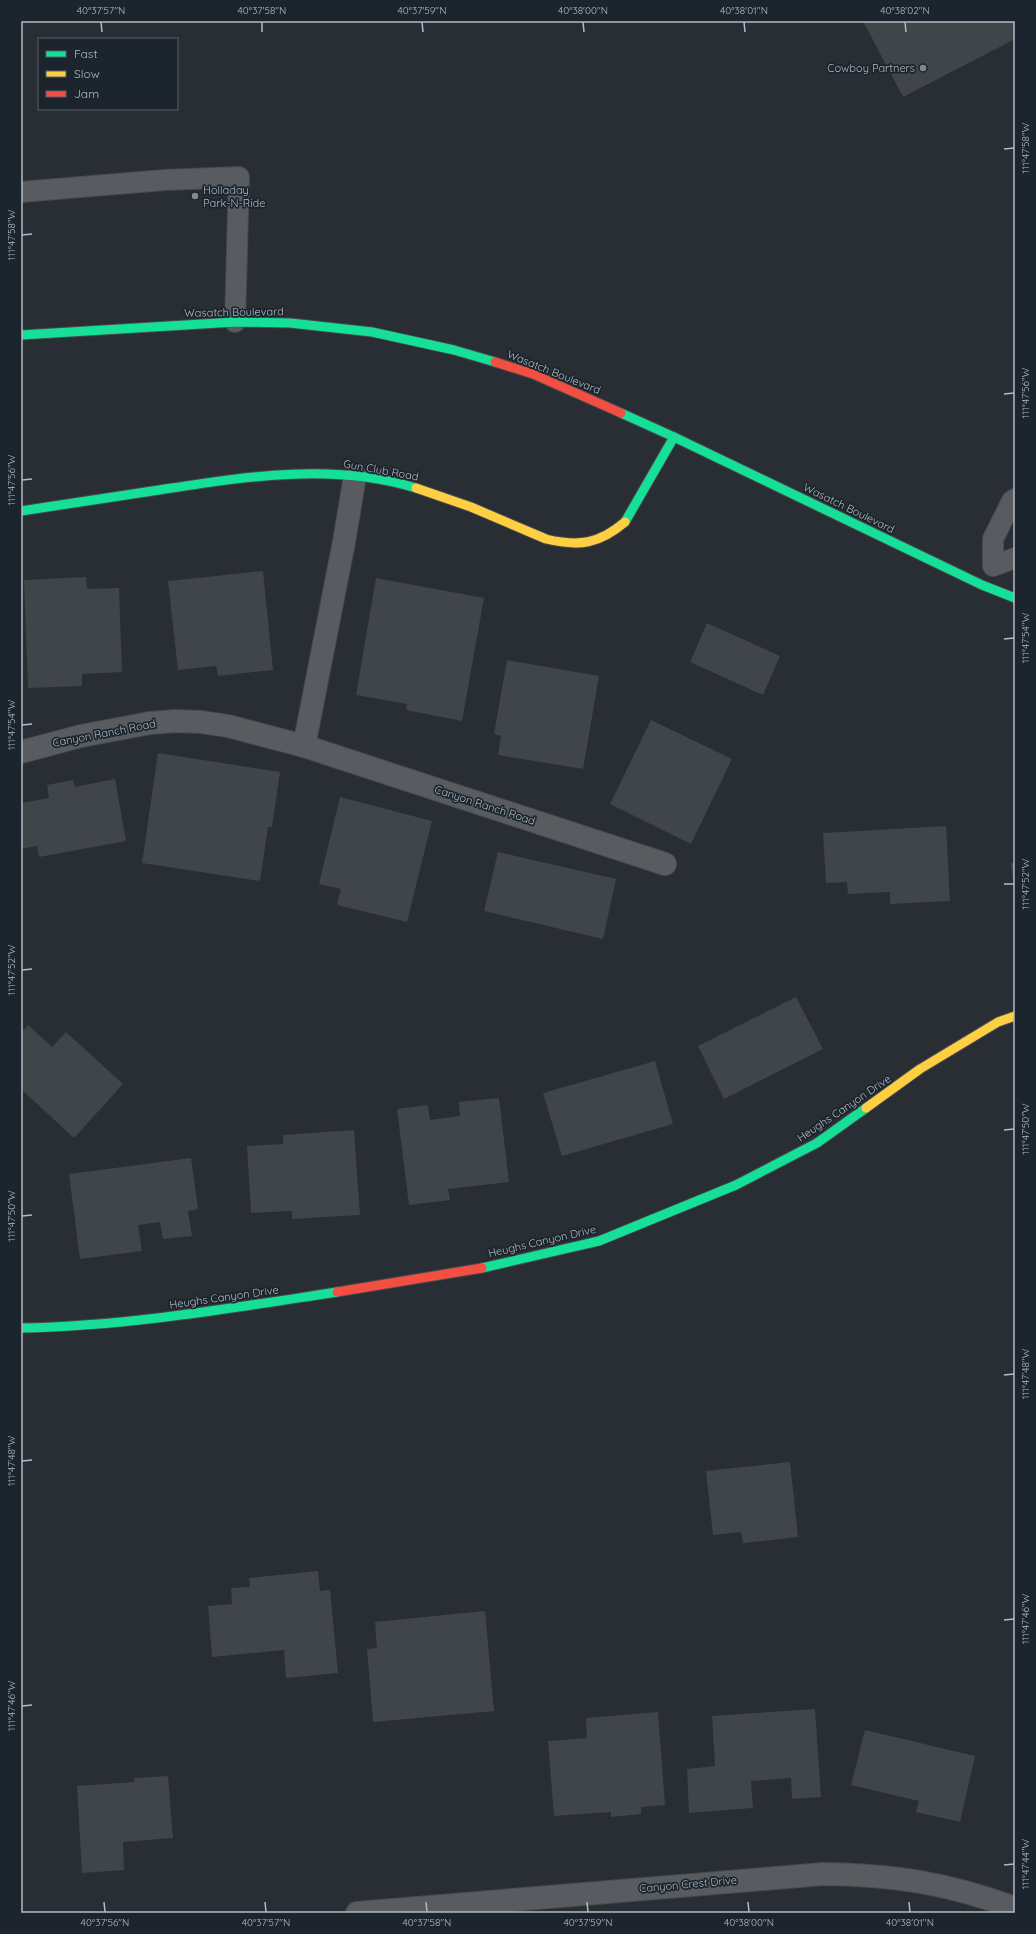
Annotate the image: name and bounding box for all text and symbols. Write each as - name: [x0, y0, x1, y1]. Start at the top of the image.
- text: 40°37'57"N: [77, 4, 125, 17]
- text: 40°37'58"N: [238, 4, 286, 17]
- text: 40°37'59"N: [398, 4, 446, 17]
- text: 40°38'00"N: [558, 4, 608, 17]
- text: 40°38'01"N: [720, 4, 768, 17]
- text: 40°38'02"N: [880, 4, 930, 17]
- legend: [38, 38, 178, 110]
- text: Fast: [74, 46, 98, 61]
- place label: Cowboy Partners: [827, 61, 915, 75]
- marker: Cowboy Partners: [918, 63, 928, 73]
- text: Slow: [74, 66, 100, 81]
- text: Jam: [74, 86, 99, 101]
- text: 111°47'58"W: [1019, 122, 1032, 173]
- place label: Holladay Park-N-Ride: [203, 183, 265, 210]
- marker: Holladay Park-N-Ride: [190, 191, 200, 201]
- text: 111°47'58"W: [5, 209, 18, 260]
- street label: Wasatch Boulevard: [184, 304, 284, 320]
- street label: Wasatch Boulevard: [505, 347, 603, 397]
- text: 111°47'56"W: [1019, 367, 1032, 418]
- text: 111°47'56"W: [5, 454, 18, 505]
- street label: Gun Club Road: [342, 456, 420, 484]
- street label: Wasatch Boulevard: [801, 480, 897, 536]
- text: 111°47'54"W: [1019, 612, 1032, 663]
- text: 111°47'54"W: [5, 699, 18, 750]
- street label: Canyon Ranch Road: [51, 716, 157, 750]
- street label: Canyon Ranch Road: [433, 782, 537, 828]
- text: 111°47'52"W: [1019, 858, 1032, 909]
- text: 111°47'52"W: [5, 944, 18, 995]
- street label: Heughs Canyon Drive: [794, 1071, 894, 1145]
- text: 111°47'50"W: [1019, 1103, 1032, 1155]
- text: 111°47'50"W: [5, 1190, 18, 1242]
- street label: Heughs Canyon Drive: [487, 1222, 597, 1260]
- street label: Heughs Canyon Drive: [168, 1282, 280, 1312]
- text: 111°47'48"W: [1019, 1348, 1032, 1399]
- text: 111°47'48"W: [5, 1435, 18, 1486]
- text: 111°47'46"W: [1019, 1593, 1032, 1644]
- text: 111°47'46"W: [5, 1680, 18, 1731]
- text: 111°47'44"W: [1019, 1838, 1032, 1889]
- street label: Canyon Crest Drive: [639, 1873, 737, 1895]
- text: 40°37'56"N: [81, 1916, 129, 1929]
- text: 40°37'57"N: [242, 1916, 290, 1929]
- text: 40°37'58"N: [403, 1916, 451, 1929]
- text: 40°37'59"N: [564, 1916, 612, 1929]
- text: 40°38'00"N: [724, 1916, 774, 1929]
- text: 40°38'01"N: [886, 1916, 934, 1929]

